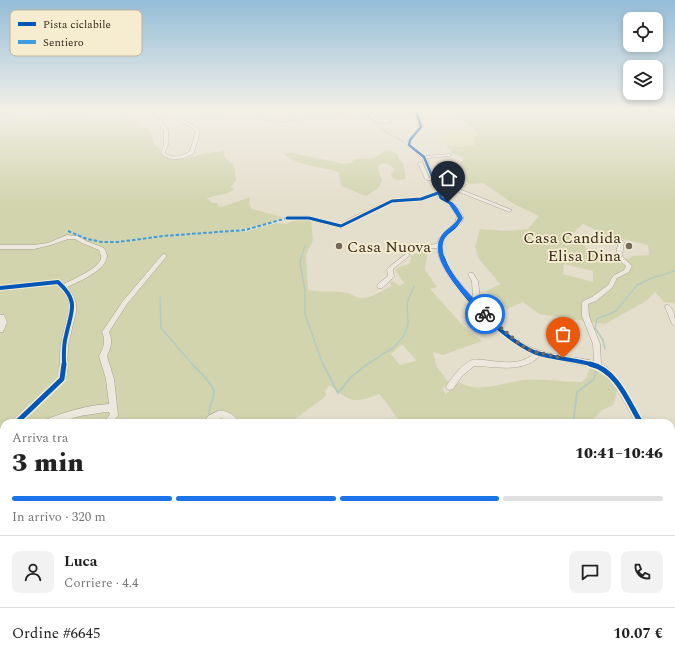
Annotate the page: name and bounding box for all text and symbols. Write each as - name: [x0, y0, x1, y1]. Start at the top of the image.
- legend: [10, 10, 142, 56]
- map controls: [623, 12, 663, 100]
- button: locate: [623, 12, 663, 52]
- text: Pista ciclabile: [43, 16, 111, 33]
- text: Sentiero: [43, 34, 84, 51]
- button: layers: [623, 60, 663, 100]
- pin: [431, 161, 465, 202]
- icon: home: [437, 167, 459, 189]
- place label: Casa Candida Elisa Dina: [523, 226, 621, 268]
- place label: Casa Nuova: [347, 235, 431, 259]
- marker: Casa Nuova: [334, 241, 344, 251]
- marker: Casa Candida Elisa Dina: [624, 241, 634, 251]
- courier: [465, 294, 505, 334]
- icon: bike: [474, 303, 496, 325]
- pin: [546, 317, 580, 358]
- icon: bag: [552, 323, 574, 345]
- text: Arriva tra: [12, 428, 68, 448]
- text: 10:41–10:46: [575, 442, 663, 465]
- text: 3 min: [12, 443, 84, 483]
- text: In arrivo · 320 m: [12, 507, 106, 527]
- text: Luca: [64, 550, 98, 573]
- button: person: [12, 551, 54, 593]
- button: chat: [569, 551, 611, 593]
- button: phone: [621, 551, 663, 593]
- text: Corriere · 4.4: [64, 573, 139, 593]
- text: Ordine #6645: [12, 622, 100, 645]
- text: 10.07 €: [613, 622, 663, 645]

